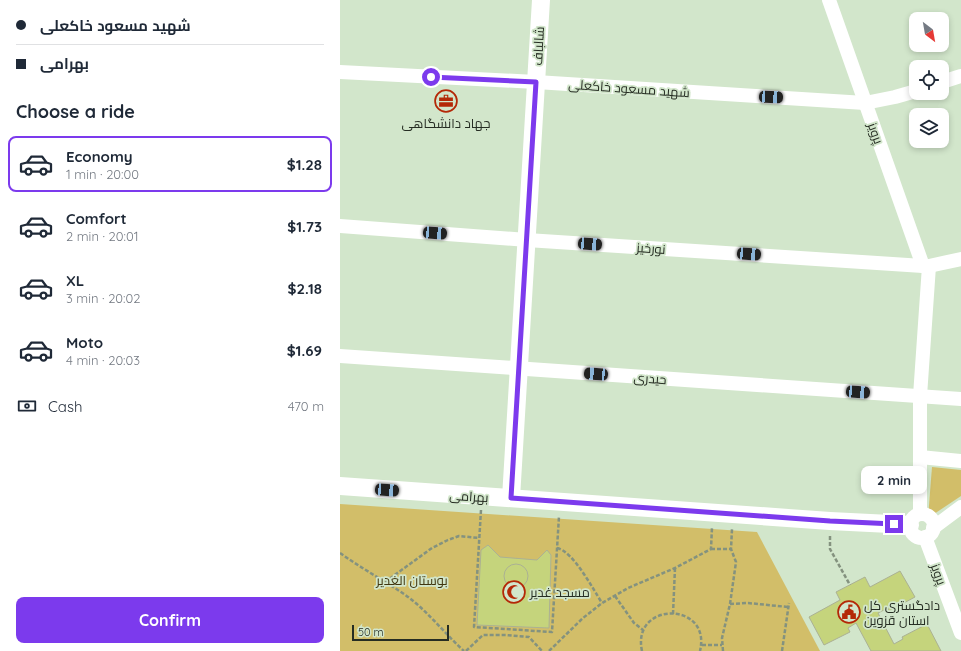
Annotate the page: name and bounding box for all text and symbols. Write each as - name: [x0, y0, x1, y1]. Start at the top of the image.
- north arrow: [909, 12, 949, 52]
- map controls: [909, 12, 949, 148]
- text: شهید مسعود خاکعلی: [40, 16, 191, 35]
- street label: شالباف: [529, 26, 547, 66]
- text: بهرامی: [40, 54, 89, 73]
- button: locate: [909, 60, 949, 100]
- route start: [422, 68, 440, 86]
- street label: شهید مسعود خاکعلی: [568, 76, 690, 100]
- office icon: جهاد دانشگاهی: [433, 88, 459, 114]
- car: [759, 90, 783, 104]
- text: Choose a ride: [16, 100, 135, 123]
- button: layers: [909, 108, 949, 148]
- place label: جهاد دانشگاهی: [402, 115, 490, 131]
- street label: پرویز: [863, 119, 887, 147]
- icon: car: [18, 146, 54, 182]
- text: Economy: [66, 147, 133, 166]
- text: $1.28: [287, 155, 322, 174]
- text: 1 min · 20:00: [66, 166, 139, 182]
- icon: car: [18, 208, 54, 244]
- text: Comfort: [66, 209, 127, 228]
- text: $1.73: [287, 217, 322, 236]
- car: [423, 226, 447, 240]
- text: 2 min · 20:01: [66, 228, 138, 244]
- car: [578, 237, 602, 251]
- street label: نورخیز: [635, 239, 666, 257]
- car: [737, 247, 761, 261]
- icon: car: [18, 270, 54, 306]
- text: XL: [66, 271, 84, 290]
- text: $2.18: [287, 279, 322, 298]
- text: 3 min · 20:02: [66, 290, 140, 306]
- icon: car: [18, 332, 54, 368]
- text: Moto: [66, 333, 103, 352]
- text: $1.69: [287, 341, 322, 360]
- text: 4 min · 20:03: [66, 352, 140, 368]
- car: [584, 367, 608, 381]
- street label: حیدری: [633, 369, 667, 387]
- car: [846, 385, 870, 399]
- icon: cash: [16, 395, 38, 417]
- text: Cash: [48, 397, 82, 416]
- text: 470 m: [288, 398, 324, 414]
- callout: 2 min: [861, 466, 927, 494]
- text: 2 min: [877, 472, 911, 488]
- car: [375, 483, 399, 497]
- street label: بهرامی: [449, 487, 489, 505]
- route end: [885, 515, 903, 533]
- street label: پرویز: [926, 560, 950, 588]
- park label: بوستان الغدیر: [375, 572, 448, 588]
- mosque icon: مسجد غدیر: [501, 579, 527, 605]
- place label: مسجد غدیر: [529, 584, 590, 600]
- button: Confirm: [16, 597, 324, 643]
- place label: دادگستری کل استان قزوین: [864, 597, 940, 628]
- public building icon: دادگستری کل استان قزوین: [836, 599, 862, 625]
- scale bar: [352, 623, 449, 642]
- text: 50 m: [358, 625, 384, 639]

